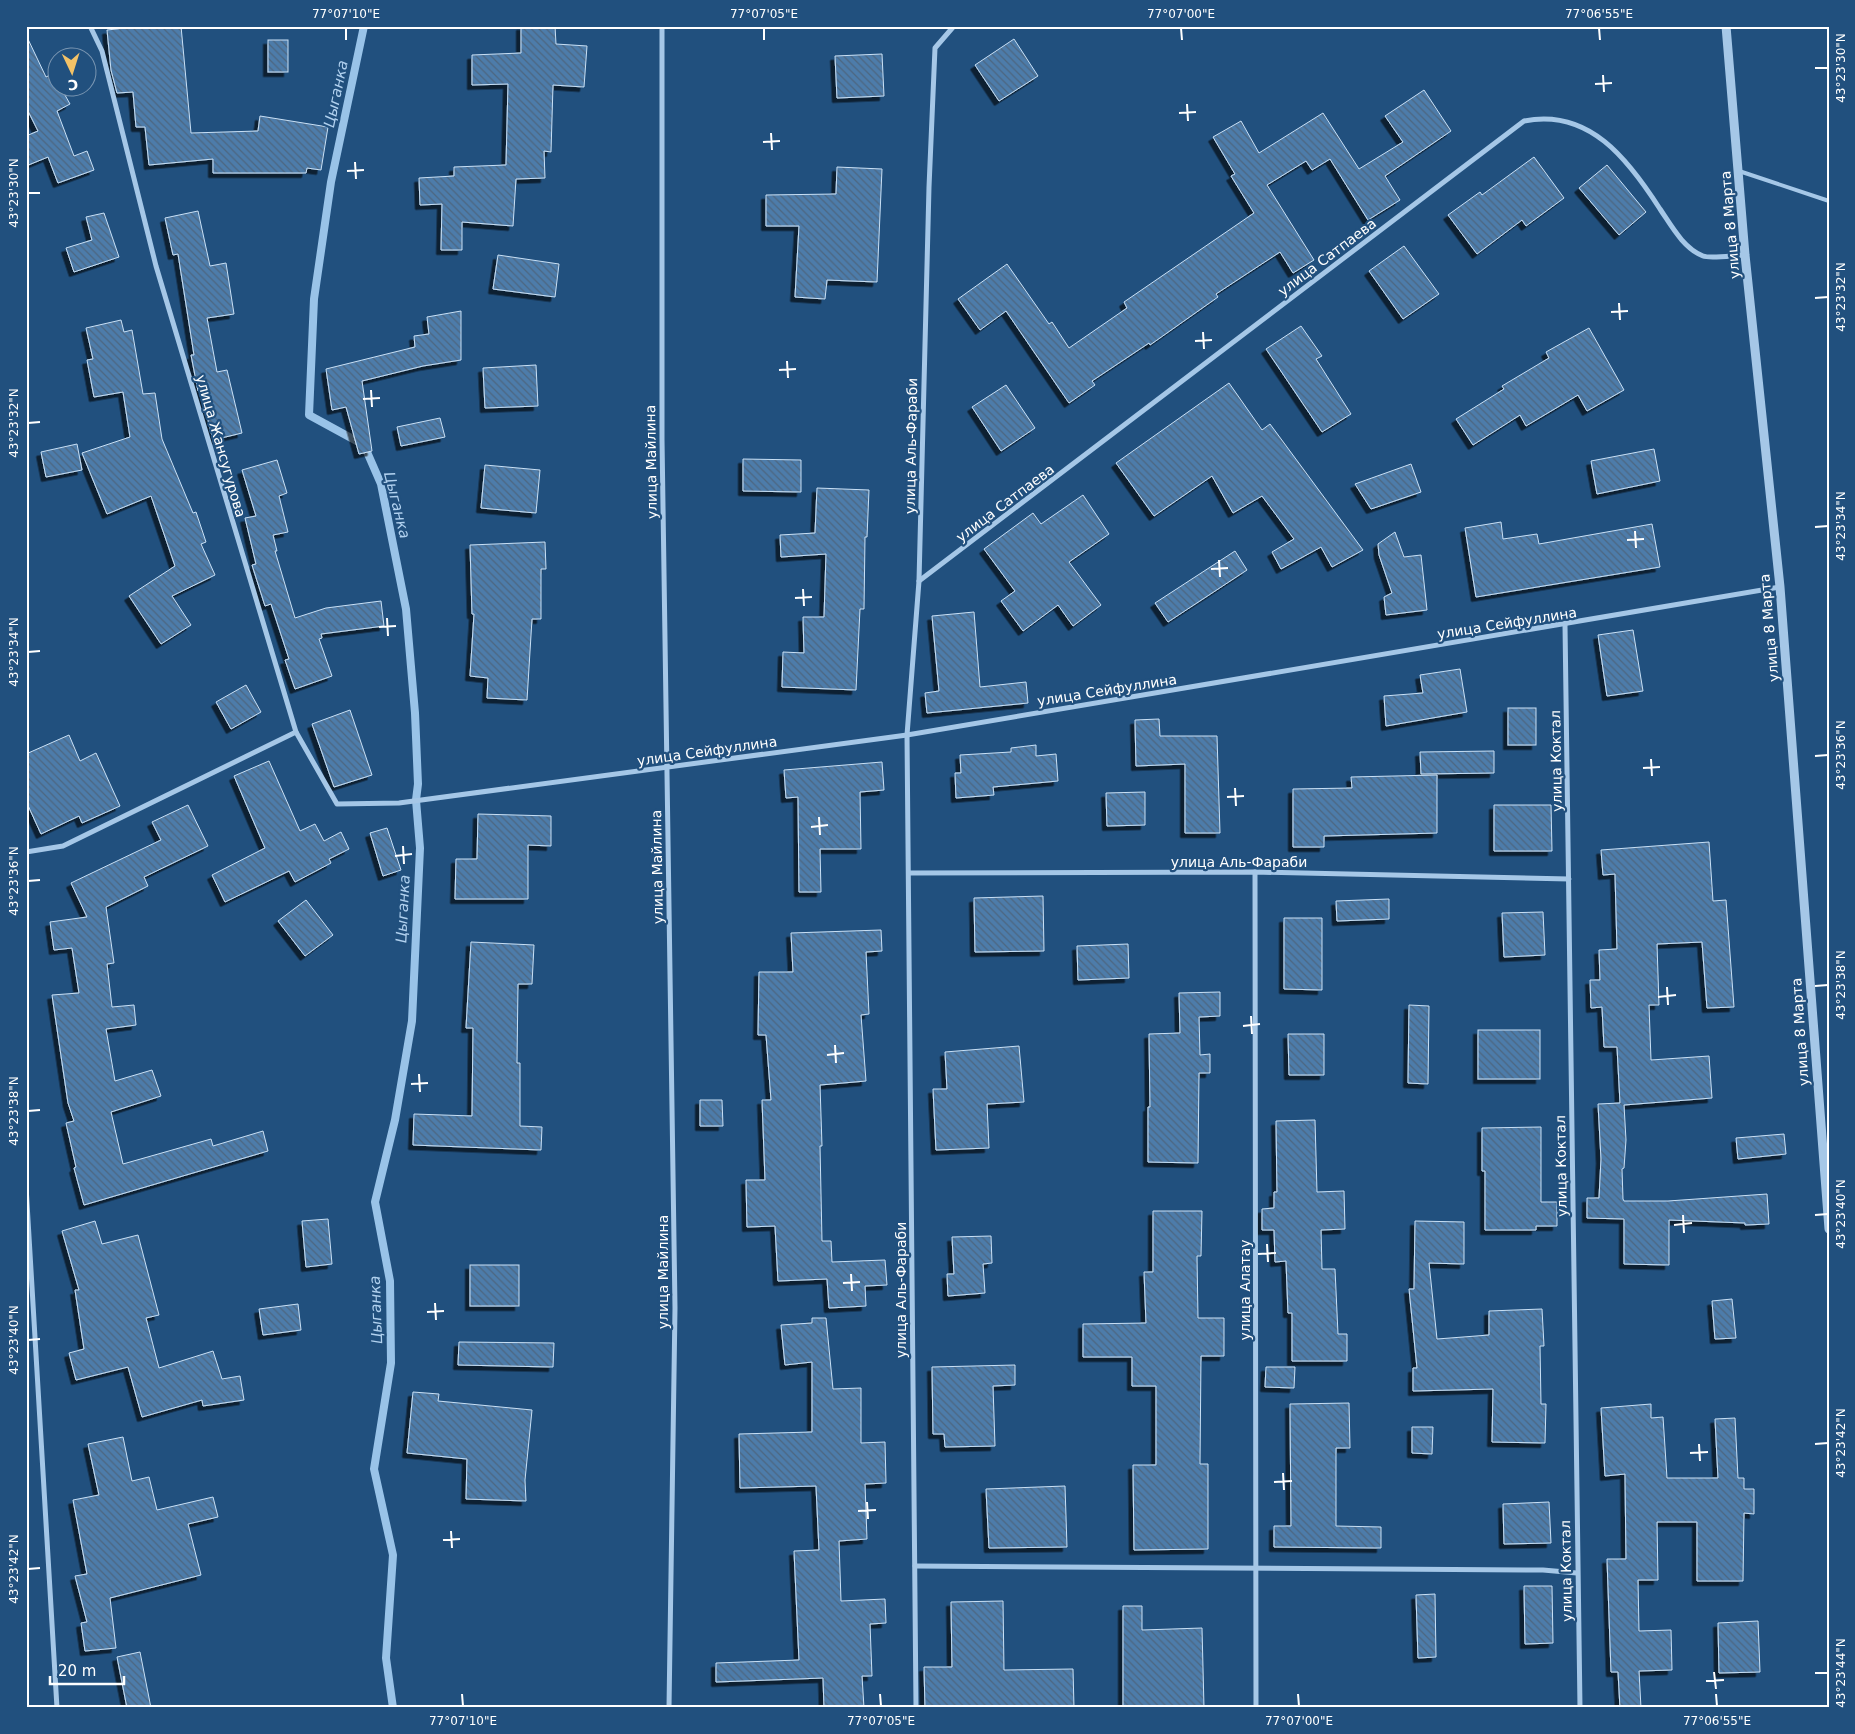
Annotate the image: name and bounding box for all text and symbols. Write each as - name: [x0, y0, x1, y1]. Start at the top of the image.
- text: 77°07'10"E: [312, 7, 380, 21]
- text: 77°07'05"E: [730, 7, 798, 21]
- text: 77°07'00"E: [1147, 7, 1215, 21]
- text: 77°06'55"E: [1565, 7, 1633, 21]
- text: 43°23'30"N: [1834, 33, 1848, 103]
- north arrow: [48, 48, 98, 98]
- water label: Цыганка: [320, 59, 352, 129]
- text: С: [67, 77, 79, 93]
- text: 43°23'30"N: [7, 158, 21, 228]
- street label: улица 8 Марта: [1717, 170, 1743, 280]
- street label: улица Сатпаева: [1275, 215, 1379, 299]
- text: 43°23'32"N: [1834, 262, 1848, 332]
- street label: улица Жансугурова: [193, 373, 249, 519]
- street label: улица Аль-Фараби: [902, 378, 920, 514]
- text: 43°23'32"N: [7, 388, 21, 458]
- street label: улица Майлина: [642, 405, 660, 519]
- street label: улица Сатпаева: [953, 461, 1057, 545]
- water label: Цыганка: [380, 470, 414, 540]
- text: 43°23'34"N: [1834, 491, 1848, 561]
- street label: улица 8 Марта: [1756, 573, 1782, 683]
- street label: улица Сейфуллина: [1436, 604, 1578, 642]
- text: 43°23'34"N: [7, 617, 21, 687]
- street label: улица Сейфуллина: [1036, 671, 1178, 709]
- street label: улица Коктал: [1547, 710, 1565, 812]
- text: 43°23'36"N: [1834, 720, 1848, 790]
- street label: улица Сейфуллина: [636, 733, 778, 769]
- street label: улица Майлина: [648, 810, 666, 924]
- text: 43°23'36"N: [7, 846, 21, 916]
- street label: улица Аль-Фараби: [1171, 854, 1307, 870]
- water label: Цыганка: [392, 874, 414, 944]
- text: 43°23'38"N: [1834, 950, 1848, 1020]
- street label: улица 8 Марта: [1788, 977, 1812, 1087]
- text: 43°23'38"N: [7, 1076, 21, 1146]
- street label: улица Коктал: [1552, 1115, 1570, 1217]
- text: 43°23'40"N: [1834, 1179, 1848, 1249]
- street label: улица Майлина: [655, 1215, 671, 1329]
- street label: улица Аль-Фараби: [893, 1222, 909, 1358]
- street label: улица Алатау: [1237, 1239, 1253, 1341]
- water label: Цыганка: [366, 1275, 386, 1345]
- text: 43°23'40"N: [7, 1305, 21, 1375]
- text: 43°23'42"N: [1834, 1408, 1848, 1478]
- street label: улица Коктал: [1557, 1520, 1575, 1622]
- text: 43°23'42"N: [7, 1534, 21, 1604]
- text: 43°23'44"N: [1834, 1638, 1848, 1708]
- scale bar: [50, 1654, 124, 1686]
- text: 20 m: [58, 1662, 96, 1680]
- text: 77°07'10"E: [429, 1714, 497, 1728]
- text: 77°07'05"E: [847, 1714, 915, 1728]
- text: 77°07'00"E: [1265, 1714, 1333, 1728]
- text: 77°06'55"E: [1683, 1714, 1751, 1728]

